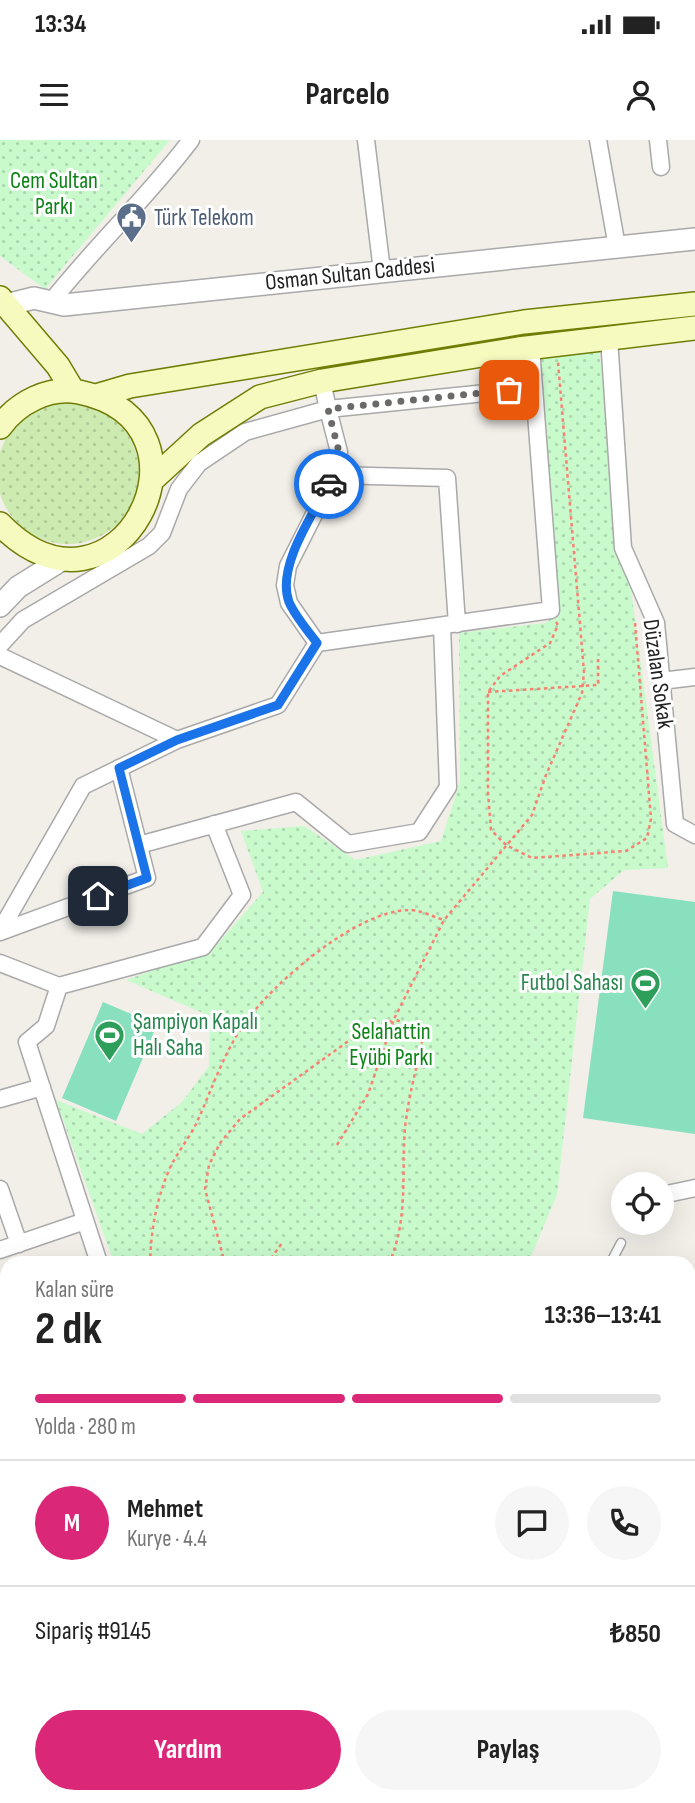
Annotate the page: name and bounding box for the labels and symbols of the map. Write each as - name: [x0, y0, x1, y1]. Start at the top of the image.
- park label: Cem Sultan Parkı: [10, 167, 98, 221]
- public building icon: Türk Telekom: [114, 201, 148, 245]
- place label: Türk Telekom: [154, 204, 254, 232]
- street label: Osman Sultan Caddesi: [264, 251, 436, 297]
- pin: [479, 360, 539, 420]
- courier: [294, 449, 364, 519]
- street label: Düzalan Sokak: [636, 617, 680, 731]
- pin: [68, 866, 128, 926]
- sports icon: Futbol Sahası: [629, 966, 663, 1010]
- place label: Futbol Sahası: [521, 969, 623, 997]
- place label: Şampiyon Kapalı Halı Saha: [133, 1008, 258, 1062]
- sports icon: Şampiyon Kapalı Halı Saha: [93, 1018, 127, 1062]
- park label: Selahattin Eyübi Parkı: [349, 1018, 433, 1072]

